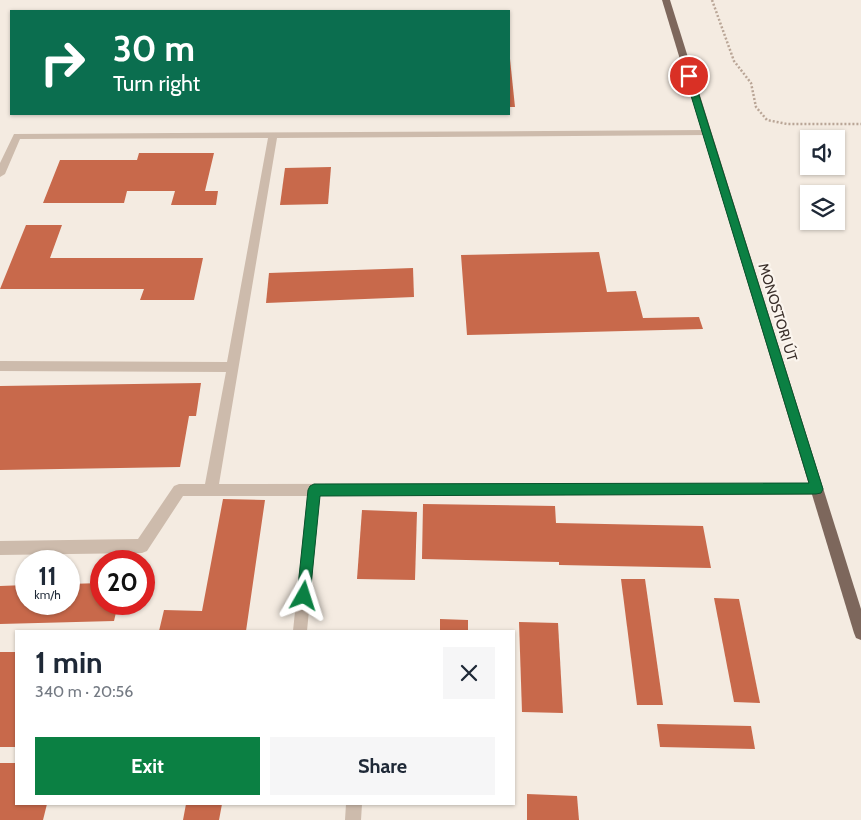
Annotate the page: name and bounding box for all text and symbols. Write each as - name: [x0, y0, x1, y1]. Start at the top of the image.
- text: 30 m: [113, 27, 195, 70]
- icon: right: [30, 30, 95, 95]
- pin: [668, 55, 710, 97]
- icon: arrive: [675, 62, 703, 90]
- text: Turn right: [113, 70, 200, 97]
- map controls: [800, 130, 845, 230]
- button: sound: [800, 130, 845, 175]
- button: layers: [800, 185, 845, 230]
- street label: MONOSTORI ÚT: [755, 261, 802, 364]
- speed limit sign: 20: [90, 550, 155, 615]
- text: 11: [38, 561, 57, 591]
- position arrow: [277, 569, 329, 621]
- text: km/h: [34, 587, 61, 602]
- text: 1 min: [35, 644, 103, 681]
- button: close: [443, 647, 495, 699]
- text: 340 m · 20:56: [35, 682, 133, 701]
- button: Exit: [35, 737, 260, 795]
- button: Share: [270, 737, 495, 795]

